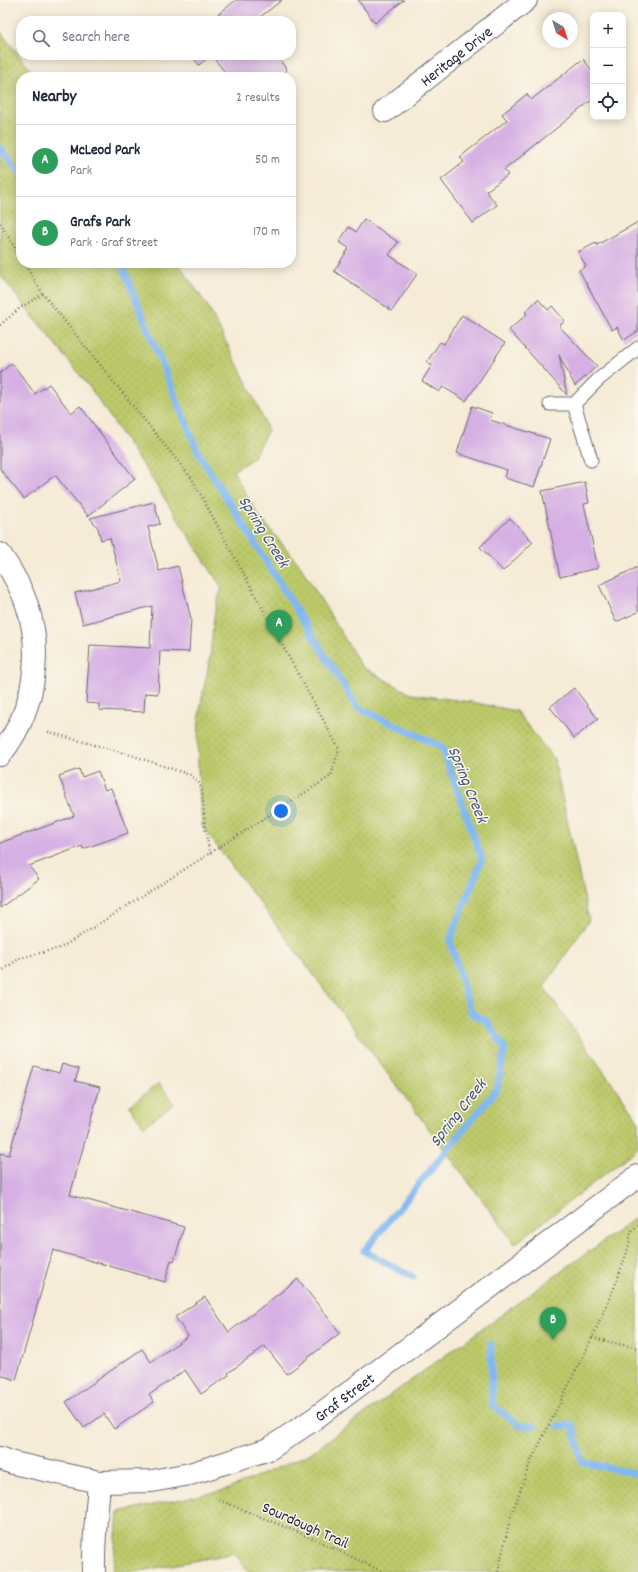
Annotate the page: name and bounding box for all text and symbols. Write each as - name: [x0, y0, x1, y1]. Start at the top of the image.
- north arrow: [542, 12, 578, 48]
- map controls: [590, 12, 626, 120]
- button: +: [590, 12, 626, 48]
- search box: [16, 16, 296, 60]
- street label: Heritage Drive: [416, 22, 498, 93]
- icon: search: [30, 27, 52, 49]
- text: Search here: [62, 27, 130, 49]
- button: −: [590, 48, 626, 84]
- button: locate: [590, 84, 626, 120]
- text: Nearby: [32, 86, 76, 110]
- text: 2 results: [236, 89, 280, 108]
- text: McLeod Park: [70, 140, 140, 162]
- text: A: [41, 151, 49, 170]
- text: 50 m: [255, 151, 280, 170]
- text: Park: [70, 162, 92, 181]
- text: Grafs Park: [70, 212, 131, 234]
- text: B: [42, 223, 48, 242]
- text: 170 m: [253, 223, 280, 242]
- text: Park · Graf Street: [70, 234, 158, 253]
- water label: Spring Creek: [231, 492, 295, 575]
- pin: A: [266, 610, 292, 643]
- water label: Spring Creek: [440, 743, 493, 829]
- your location: [271, 801, 291, 821]
- water label: Spring Creek: [425, 1073, 495, 1153]
- pin: B: [540, 1307, 566, 1340]
- street label: Graf Street: [311, 1368, 380, 1429]
- street label: Sourdough Trail: [258, 1497, 352, 1556]

